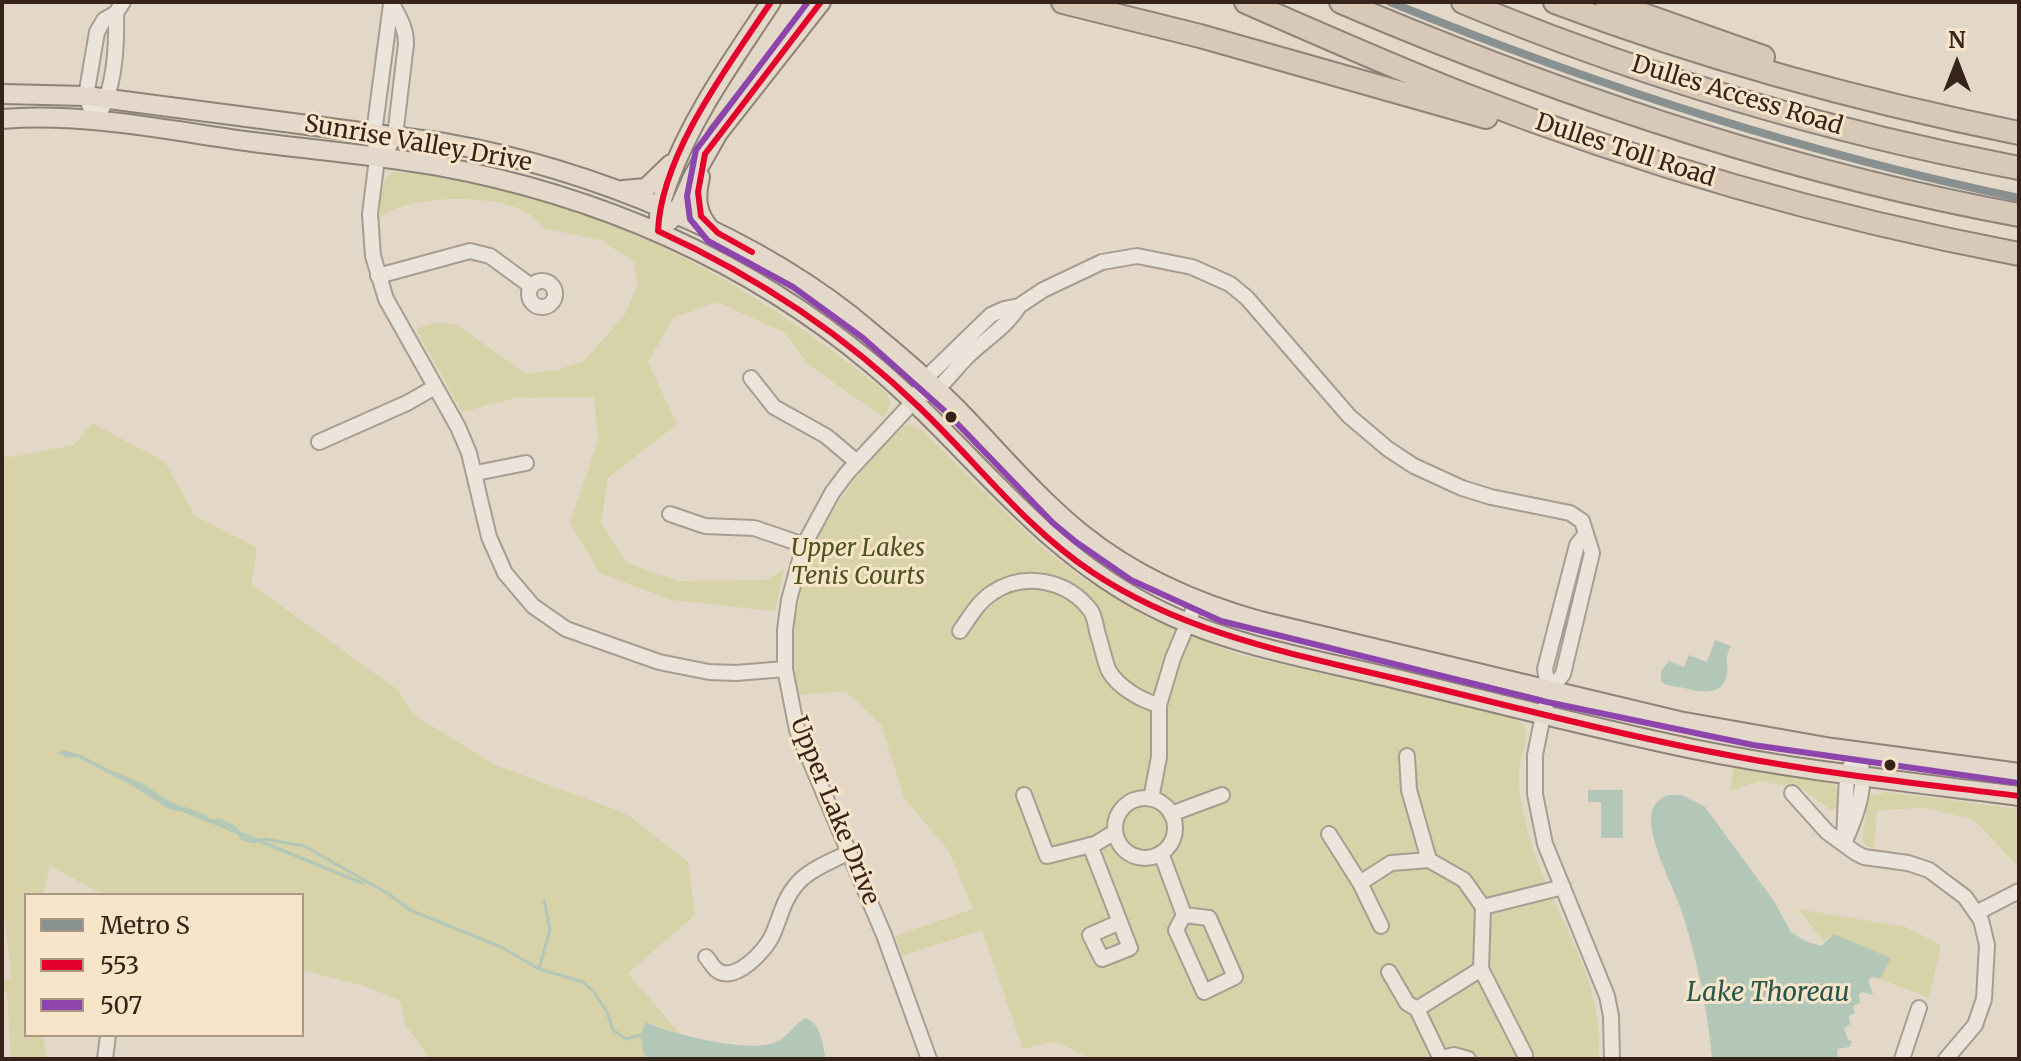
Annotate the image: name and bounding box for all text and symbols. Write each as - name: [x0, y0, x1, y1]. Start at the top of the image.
- north arrow: [1917, 24, 1997, 104]
- text: N: [1948, 26, 1966, 54]
- street label: Dulles Access Road: [1628, 50, 1846, 142]
- street label: Dulles Toll Road: [1532, 108, 1718, 194]
- street label: Sunrise Valley Drive: [302, 110, 534, 178]
- unlabelled marker: [943, 409, 959, 425]
- park label: Upper Lakes Tenis Courts: [791, 535, 925, 591]
- street label: Upper Lake Drive: [783, 713, 885, 909]
- unlabelled marker: [1882, 757, 1898, 773]
- legend: [24, 893, 304, 1037]
- text: Metro S: [100, 910, 190, 941]
- text: 553: [100, 950, 139, 981]
- water label: Lake Thoreau: [1686, 978, 1850, 1010]
- text: 507: [100, 990, 142, 1021]

